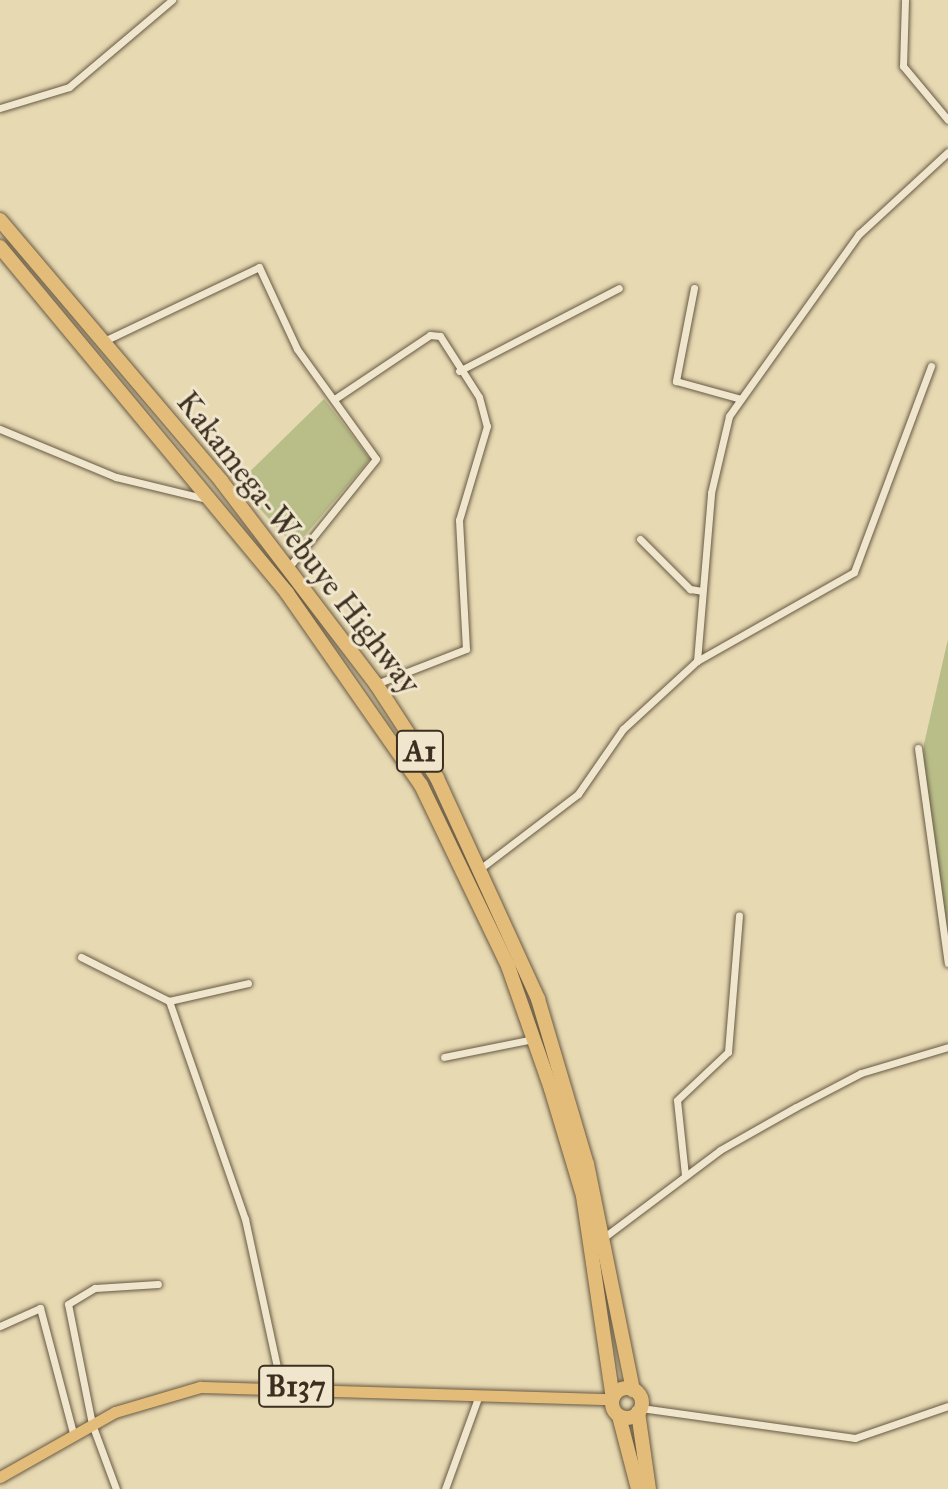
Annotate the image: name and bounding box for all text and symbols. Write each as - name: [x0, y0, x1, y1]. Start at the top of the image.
- street label: Kakamega-Webuye Highway: [168, 384, 428, 702]
- road number: A1: [394, 725, 446, 777]
- road number: B137: [258, 1360, 334, 1412]

